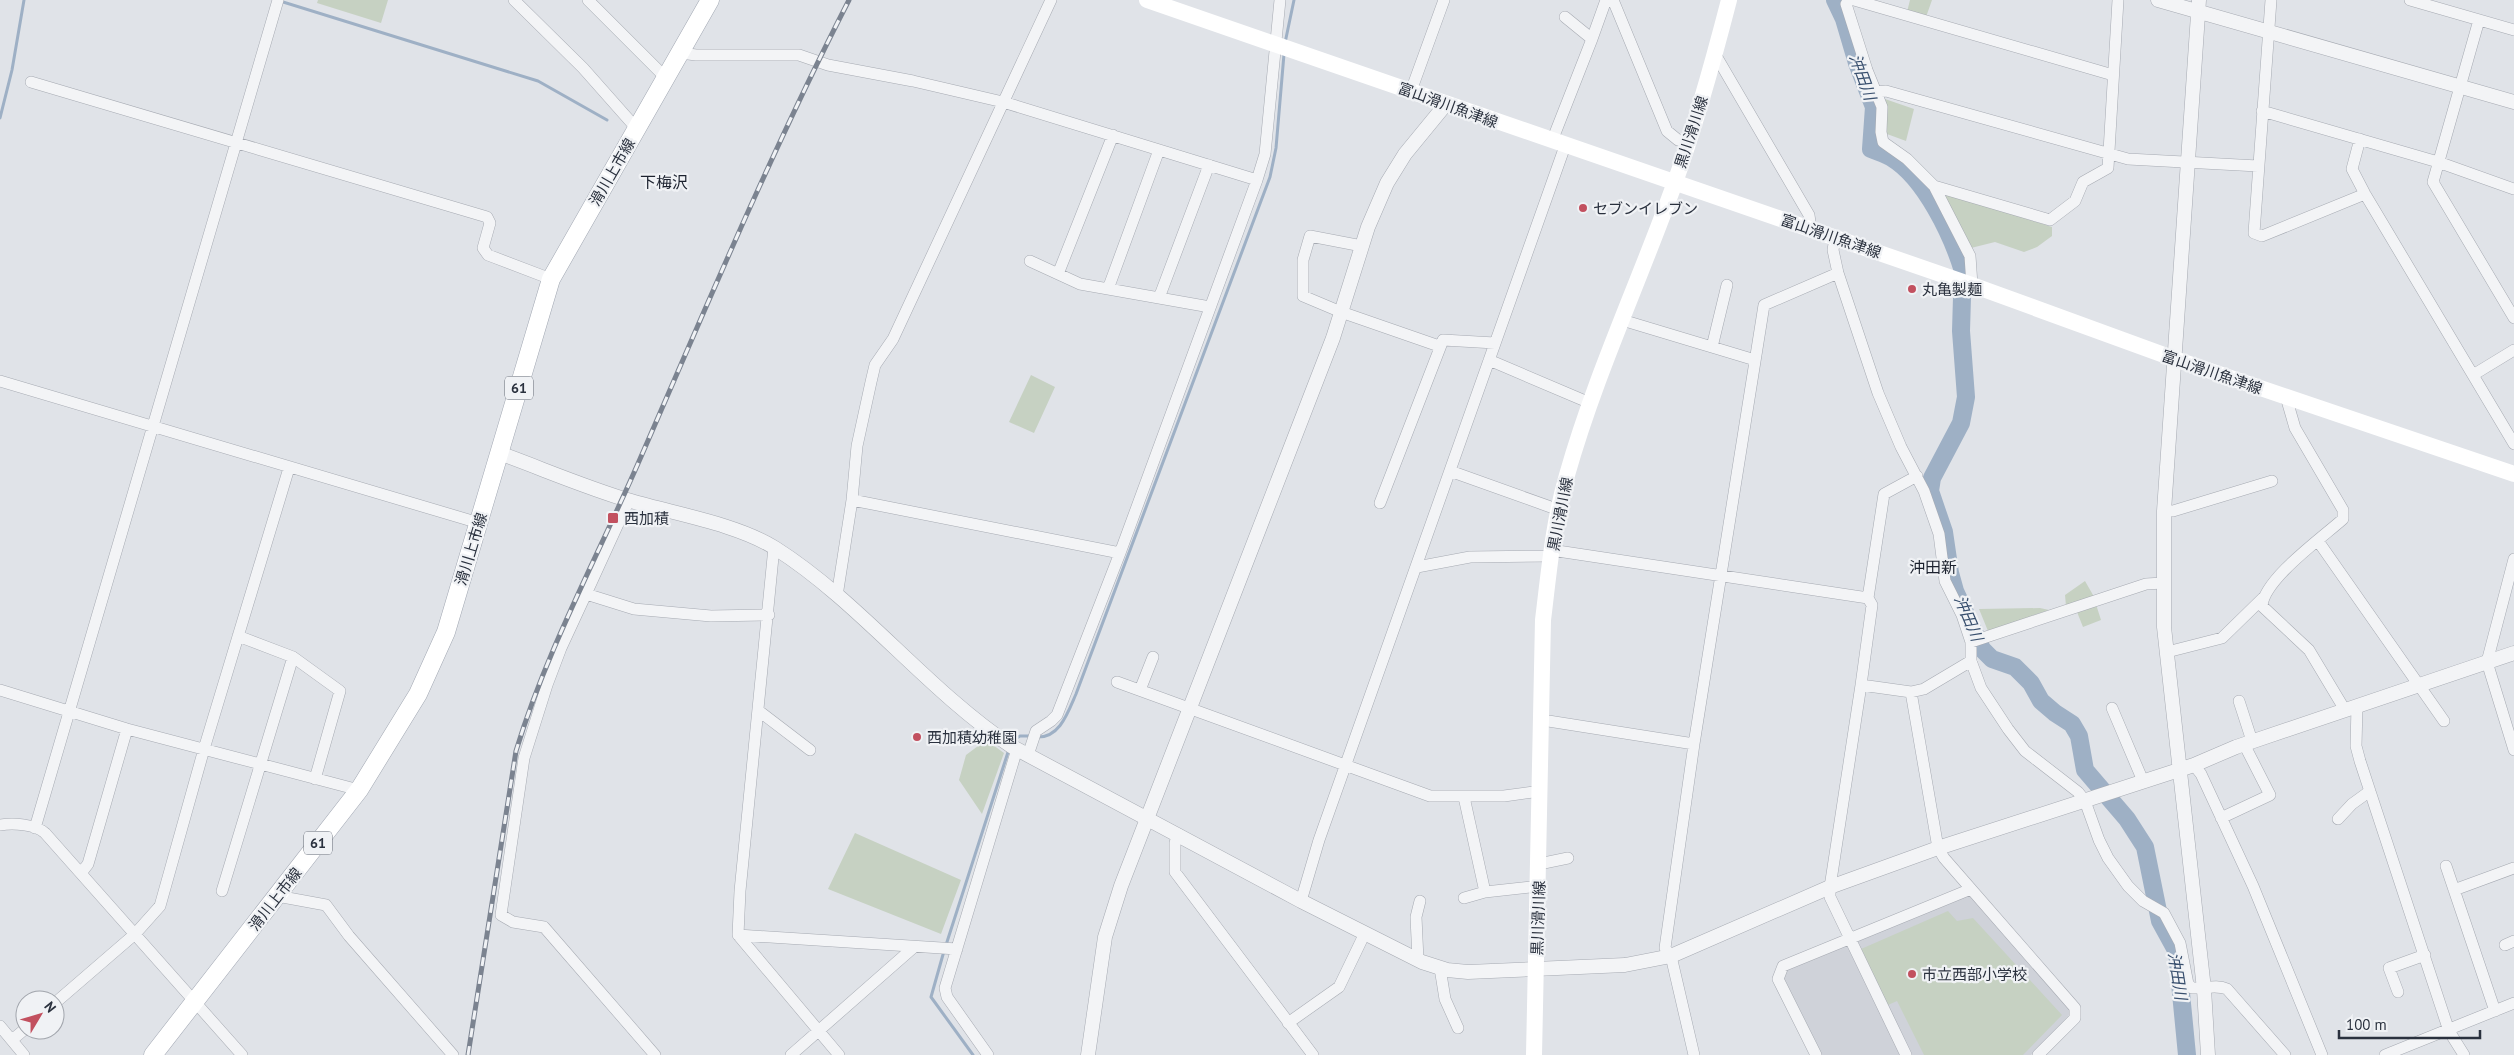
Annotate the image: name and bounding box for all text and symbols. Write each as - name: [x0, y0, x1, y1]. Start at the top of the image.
- water label: 沖田川: [1845, 51, 1881, 105]
- street label: 富山滑川魚津線: [1395, 78, 1501, 132]
- street label: 黒川滑川線: [1670, 93, 1712, 171]
- street label: 滑川上市線: [585, 135, 639, 209]
- district label: 下梅沢: [640, 172, 688, 192]
- place label: セブンイレブン: [1593, 199, 1698, 218]
- marker: セブンイレブン: [1577, 202, 1589, 214]
- street label: 富山滑川魚津線: [1778, 210, 1884, 262]
- place label: 丸亀製麺: [1922, 280, 1982, 299]
- marker: 丸亀製麺: [1906, 283, 1918, 295]
- street label: 富山滑川魚津線: [2159, 346, 2265, 398]
- road number: 61: [505, 376, 533, 399]
- street label: 黒川滑川線: [1544, 475, 1576, 553]
- place label: 西加積: [624, 509, 669, 528]
- street label: 滑川上市線: [451, 510, 491, 588]
- marker: 西加積: [606, 511, 620, 525]
- district label: 沖田新: [1909, 557, 1957, 577]
- water label: 沖田川: [1950, 592, 1988, 646]
- place label: 西加積幼稚園: [927, 728, 1017, 747]
- marker: 西加積幼稚園: [911, 731, 923, 743]
- road number: 61: [304, 831, 332, 854]
- street label: 滑川上市線: [244, 864, 306, 934]
- street label: 黒川滑川線: [1527, 880, 1549, 956]
- water label: 沖田川: [2164, 951, 2192, 1003]
- place label: 市立西部小学校: [1922, 965, 2027, 984]
- marker: 市立西部小学校: [1906, 968, 1918, 980]
- north arrow: [15, 990, 65, 1040]
- text: N: [40, 998, 60, 1016]
- scale bar: [2339, 1008, 2480, 1040]
- text: 100 m: [2346, 1015, 2387, 1034]

